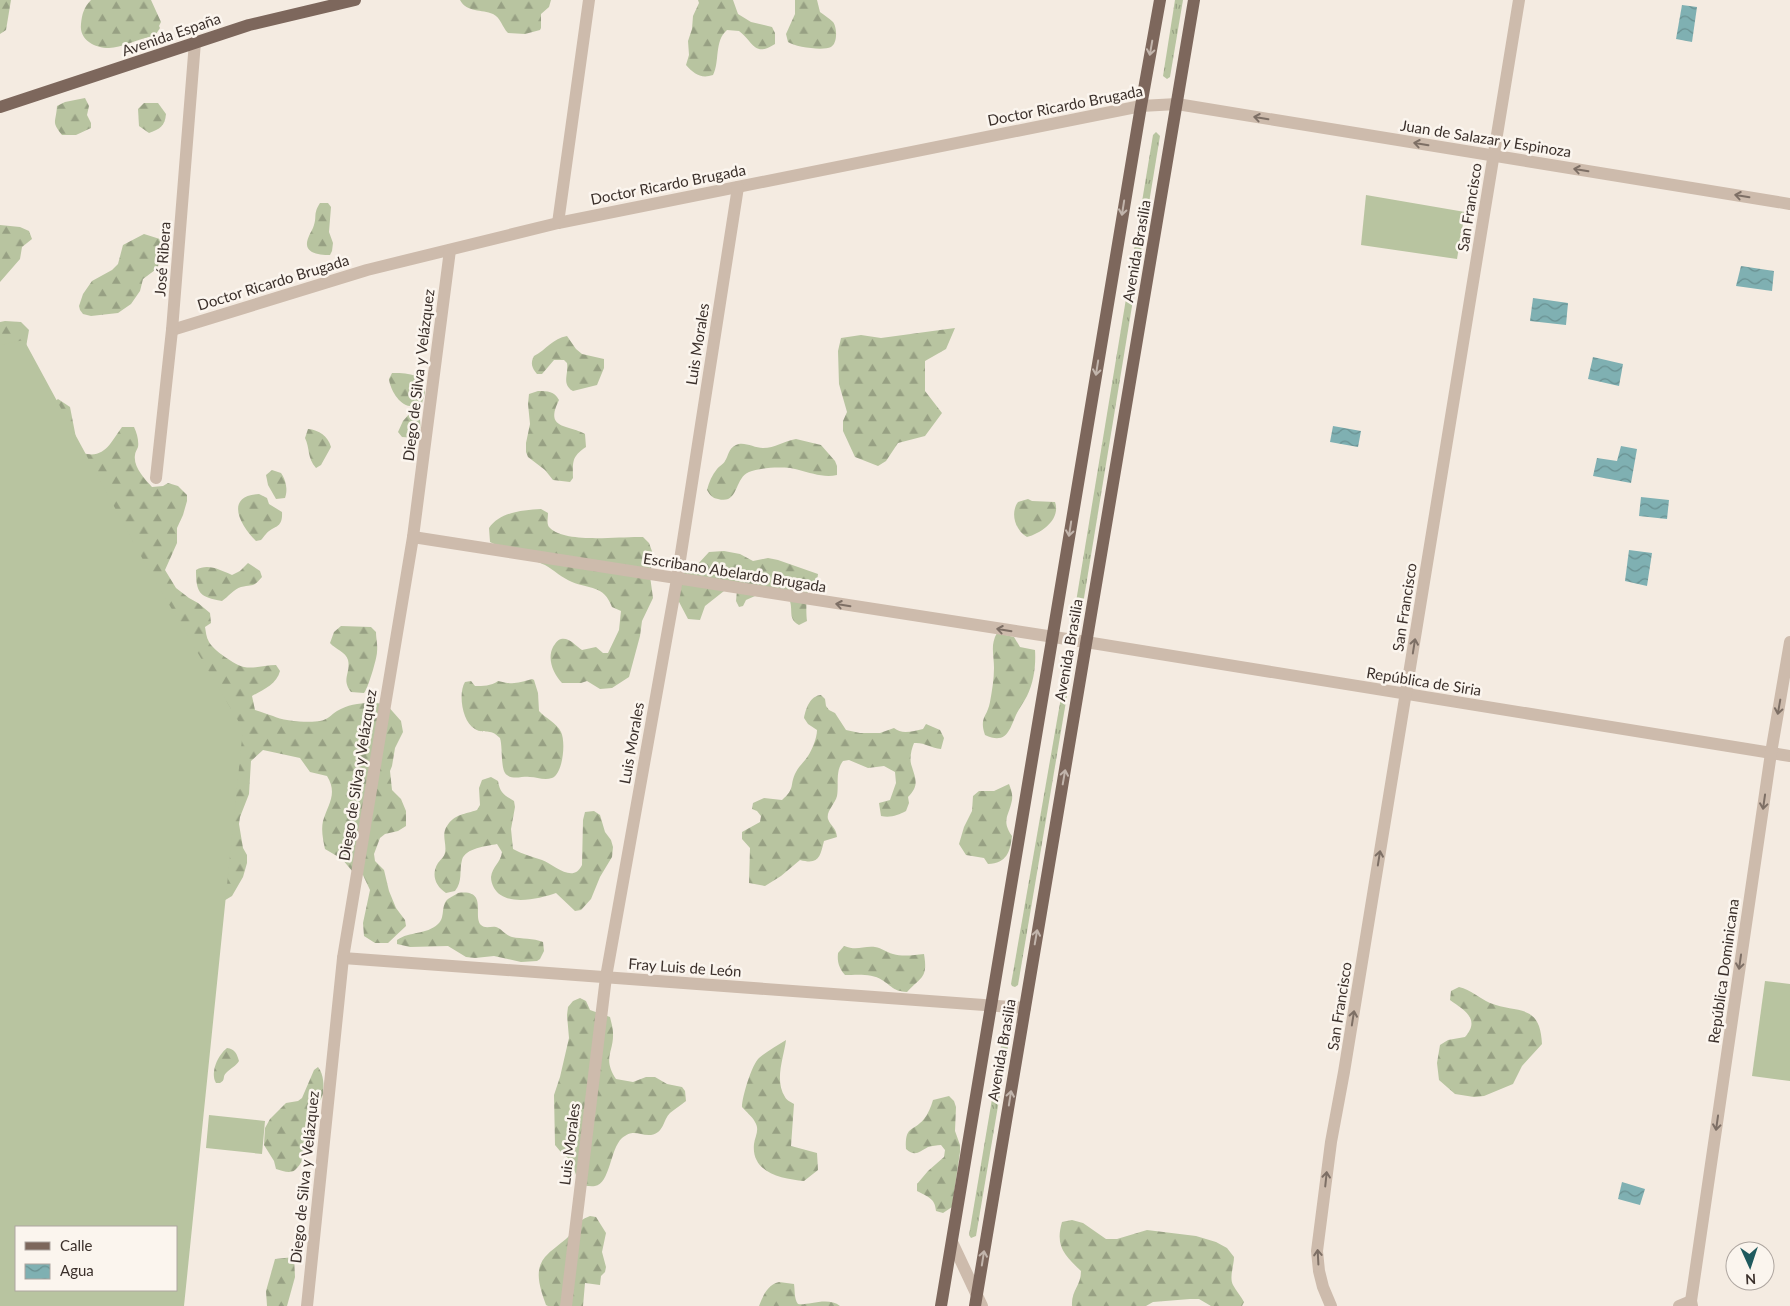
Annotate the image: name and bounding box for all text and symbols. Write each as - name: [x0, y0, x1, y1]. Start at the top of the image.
- street label: Avenida España: [119, 9, 223, 59]
- one-way arrow: [1146, 40, 1155, 56]
- street label: Doctor Ricardo Brugada: [986, 81, 1144, 129]
- one-way arrow: [1253, 112, 1269, 122]
- street label: Juan de Salazar y Espinoza: [1399, 116, 1573, 160]
- one-way arrow: [1413, 138, 1429, 148]
- street label: Doctor Ricardo Brugada: [589, 160, 747, 208]
- street label: San Francisco: [1453, 161, 1485, 253]
- one-way arrow: [1574, 164, 1590, 174]
- one-way arrow: [1734, 190, 1750, 200]
- street label: Avenida Brasilia: [1118, 198, 1154, 304]
- one-way arrow: [1118, 200, 1128, 216]
- street label: José Ribera: [150, 221, 174, 297]
- street label: Doctor Ricardo Brugada: [195, 250, 351, 314]
- street label: Diego de Silva y Velázquez: [399, 288, 438, 462]
- street label: Luis Morales: [682, 302, 712, 386]
- one-way arrow: [1091, 360, 1101, 376]
- one-way arrow: [1065, 520, 1075, 536]
- street label: Escribano Abelardo Brugada: [642, 549, 828, 595]
- street label: San Francisco: [1388, 561, 1420, 653]
- street label: Avenida Brasilia: [1050, 597, 1086, 703]
- one-way arrow: [836, 600, 852, 610]
- one-way arrow: [996, 625, 1012, 635]
- one-way arrow: [1409, 638, 1419, 654]
- street label: República de Siria: [1365, 663, 1483, 699]
- street label: Diego de Silva y Velázquez: [335, 688, 379, 862]
- one-way arrow: [1773, 699, 1783, 715]
- street label: Luis Morales: [615, 701, 647, 785]
- one-way arrow: [1059, 770, 1069, 786]
- one-way arrow: [1759, 793, 1769, 809]
- one-way arrow: [1375, 850, 1385, 866]
- street label: República Dominicana: [1704, 898, 1742, 1044]
- one-way arrow: [1032, 930, 1042, 946]
- street label: Fray Luis de León: [628, 954, 742, 980]
- one-way arrow: [1735, 954, 1745, 970]
- street label: San Francisco: [1323, 960, 1355, 1052]
- street label: Avenida Brasilia: [983, 997, 1019, 1103]
- one-way arrow: [1348, 1011, 1358, 1027]
- street label: Diego de Silva y Velázquez: [286, 1090, 322, 1264]
- one-way arrow: [1005, 1090, 1015, 1106]
- street label: Luis Morales: [555, 1102, 583, 1186]
- one-way arrow: [1712, 1115, 1722, 1131]
- one-way arrow: [1321, 1171, 1331, 1187]
- legend: [15, 1226, 178, 1291]
- text: Calle: [60, 1236, 93, 1254]
- north arrow: [1725, 1241, 1775, 1291]
- one-way arrow: [1313, 1249, 1322, 1265]
- one-way arrow: [978, 1250, 988, 1266]
- text: Agua: [60, 1261, 94, 1279]
- text: N: [1745, 1271, 1757, 1288]

